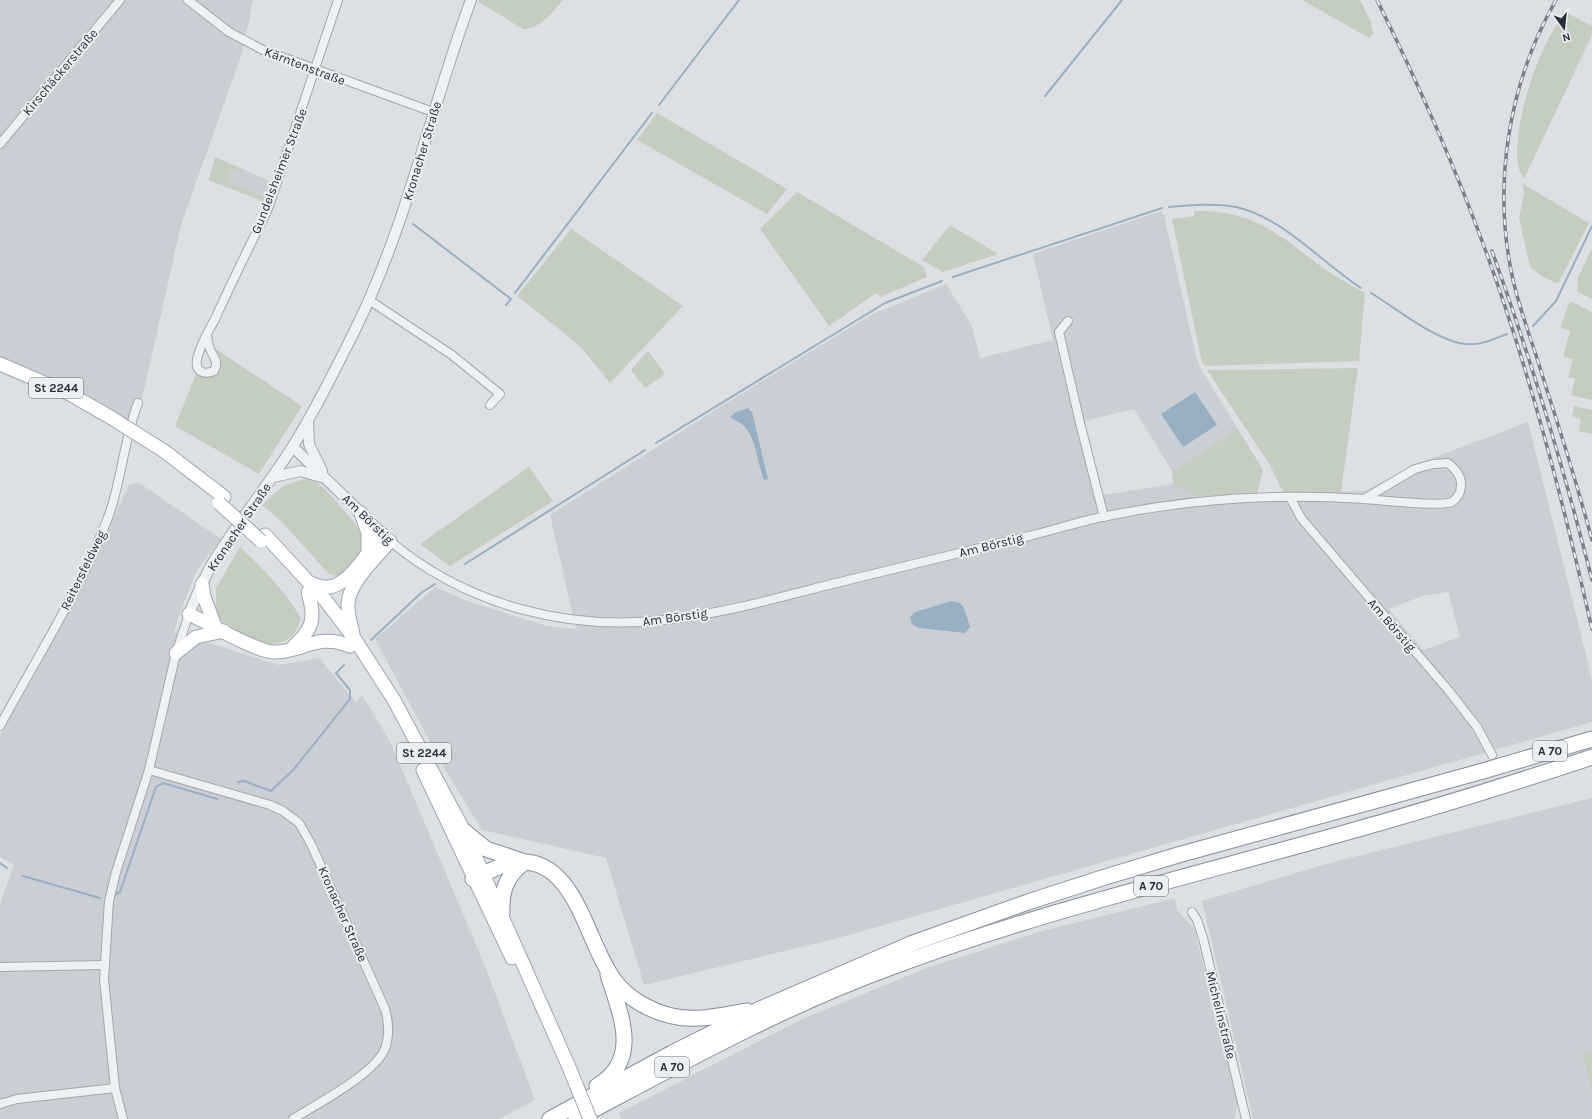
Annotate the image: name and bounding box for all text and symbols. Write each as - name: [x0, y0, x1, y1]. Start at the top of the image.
- north arrow: [1544, 8, 1584, 48]
- street label: Kirschäckerstraße: [19, 25, 101, 118]
- text: N: [1561, 30, 1572, 44]
- street label: Kärntenstraße: [263, 44, 348, 88]
- street label: Kronacher Straße: [400, 99, 444, 202]
- street label: Gundelsheimer Straße: [248, 106, 310, 236]
- road number: St 2244: [29, 378, 83, 398]
- street label: Kronacher Straße: [204, 480, 274, 574]
- street label: Am Börstig: [339, 491, 397, 548]
- street label: Reitersfeldweg: [57, 527, 109, 612]
- street label: Am Börstig: [957, 530, 1025, 560]
- street label: Am Börstig: [1365, 595, 1420, 655]
- street label: Am Börstig: [642, 605, 709, 629]
- road number: A 70: [1533, 741, 1567, 761]
- road number: St 2244: [397, 743, 451, 763]
- street label: Kronacher Straße: [315, 864, 371, 964]
- road number: A 70: [1134, 876, 1168, 896]
- street label: Michelinstraße: [1203, 970, 1239, 1061]
- road number: A 70: [655, 1057, 689, 1077]

